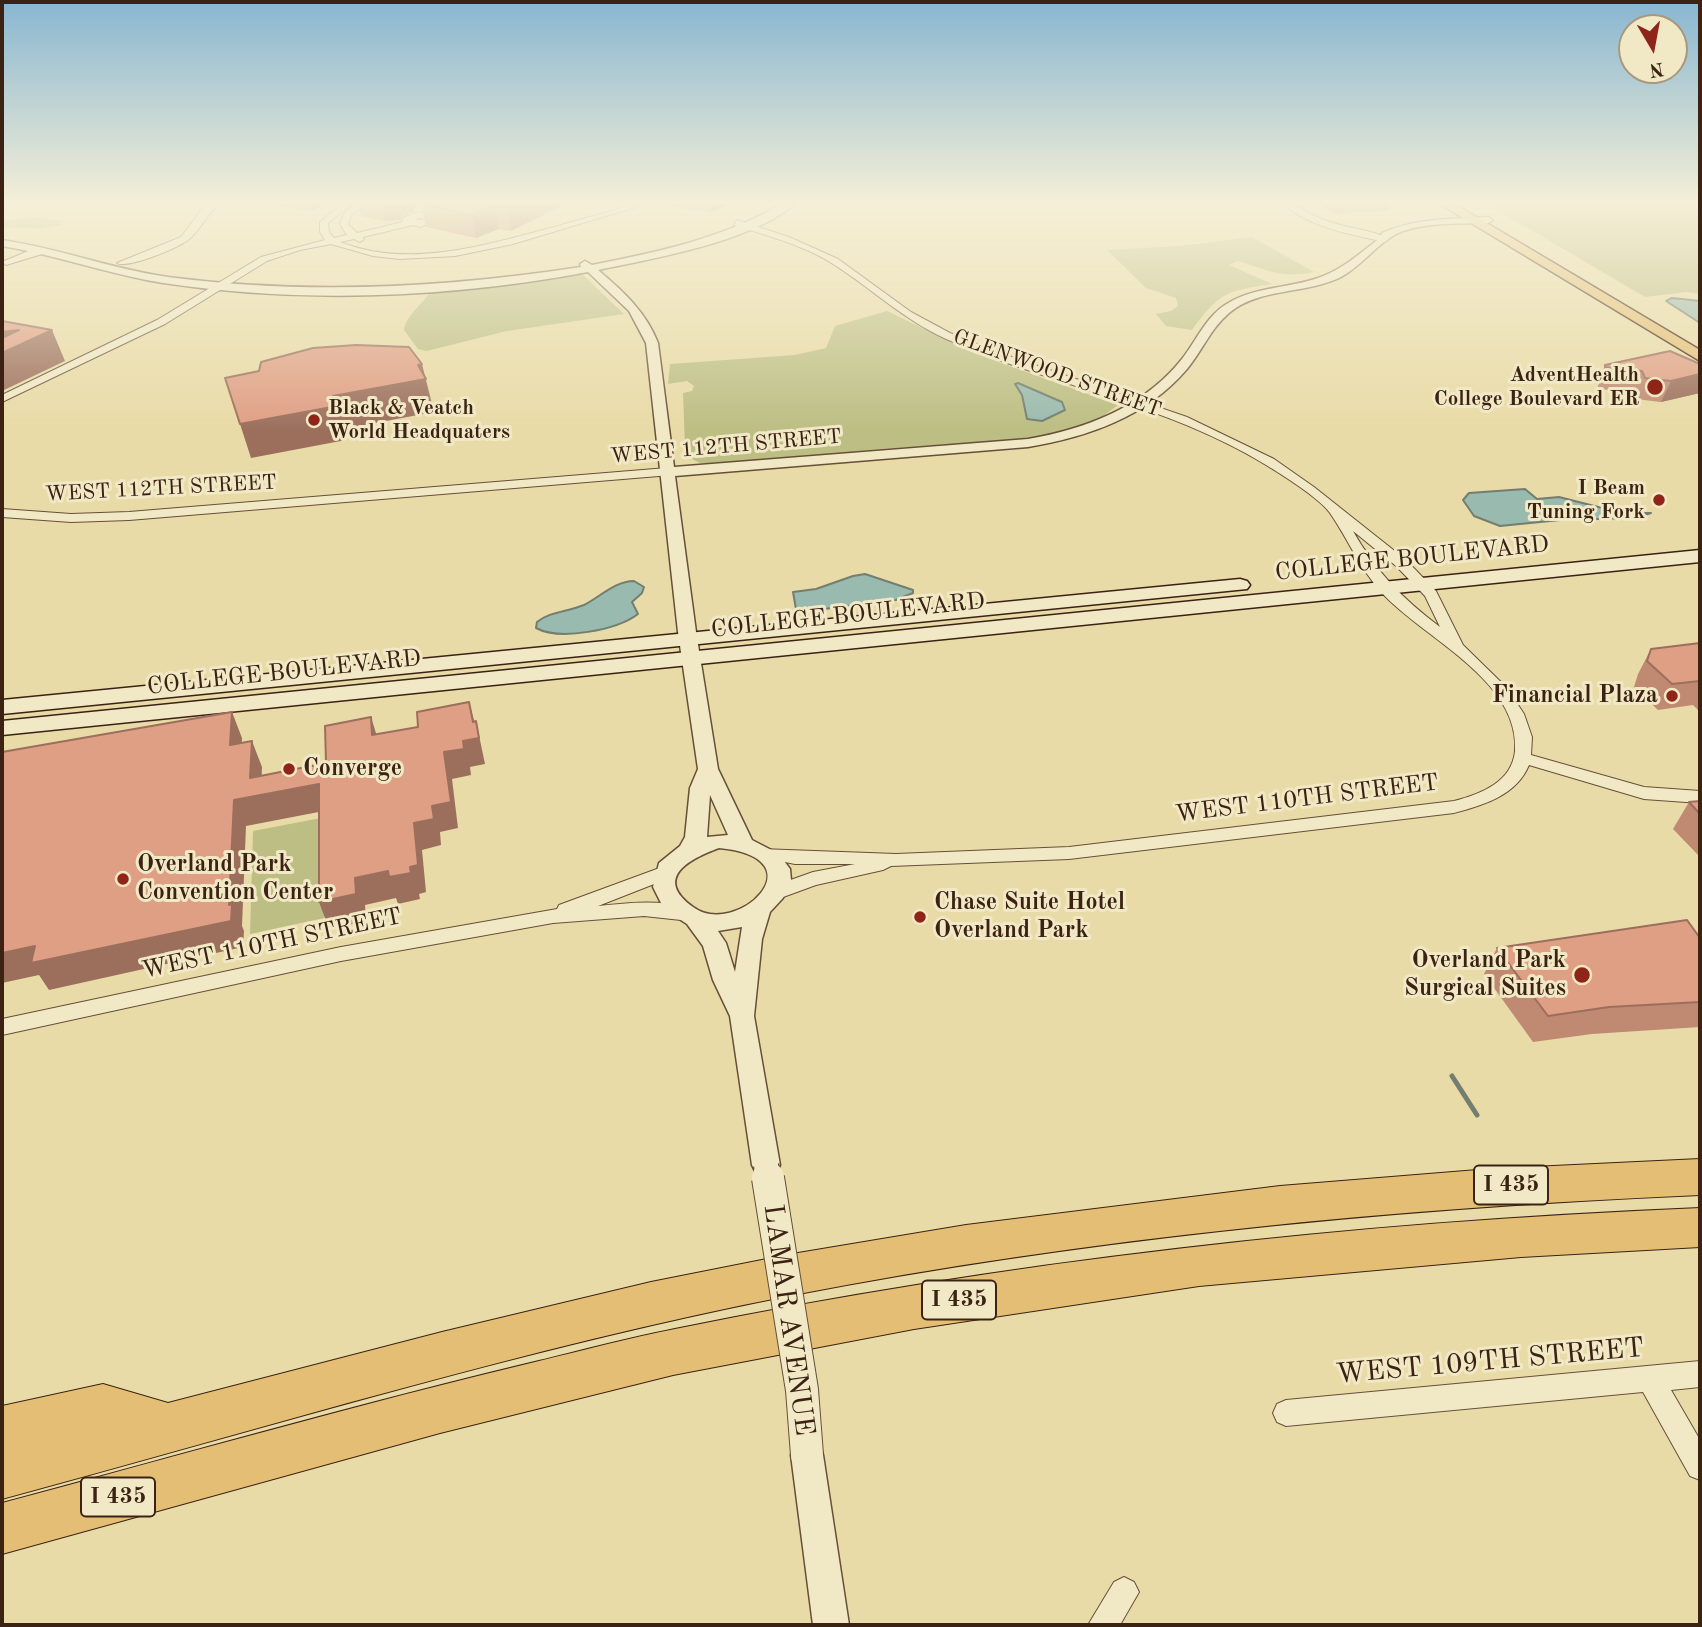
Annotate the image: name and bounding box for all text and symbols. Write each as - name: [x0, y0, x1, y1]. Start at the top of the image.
- north arrow: [1618, 14, 1688, 84]
- text: N: [1648, 58, 1665, 79]
- street label: GLENWOOD STREET: [950, 325, 1164, 423]
- place label: AdventHealth College Boulevard ER: [1434, 362, 1639, 412]
- marker: AdventHealth College Boulevard ER: [1645, 377, 1665, 397]
- place label: Black & Veatch World Headquaters: [328, 395, 510, 445]
- marker: Black & Veatch World Headquaters: [306, 412, 322, 428]
- street label: WEST 112TH STREET: [609, 424, 843, 470]
- street label: WEST 112TH STREET: [45, 470, 277, 508]
- place label: I Beam Tuning Fork: [1527, 475, 1645, 525]
- marker: I Beam Tuning Fork: [1651, 492, 1667, 508]
- street label: COLLEGE BOULEVARD: [1273, 530, 1551, 588]
- street label: COLLEGE BOULEVARD: [709, 587, 987, 645]
- street label: COLLEGE BOULEVARD: [145, 644, 423, 702]
- place label: Financial Plaza: [1492, 682, 1658, 710]
- marker: Financial Plaza: [1664, 688, 1680, 704]
- place label: Converge: [303, 755, 402, 783]
- marker: Converge: [281, 761, 297, 777]
- street label: WEST 110TH STREET: [1174, 769, 1440, 829]
- place label: Overland Park Convention Center: [137, 851, 333, 907]
- marker: Overland Park Convention Center: [115, 871, 131, 887]
- place label: Chase Suite Hotel Overland Park: [934, 889, 1125, 945]
- street label: WEST 110TH STREET: [139, 902, 405, 986]
- marker: Chase Suite Hotel Overland Park: [912, 909, 928, 925]
- place label: Overland Park Surgical Suites: [1404, 947, 1566, 1003]
- marker: Overland Park Surgical Suites: [1572, 965, 1592, 985]
- road number: I 435: [1474, 1166, 1548, 1204]
- street label: LAMAR AVENUE: [755, 1202, 821, 1438]
- road number: I 435: [922, 1280, 996, 1320]
- street label: WEST 109TH STREET: [1335, 1332, 1645, 1392]
- road number: I 435: [81, 1478, 155, 1516]

